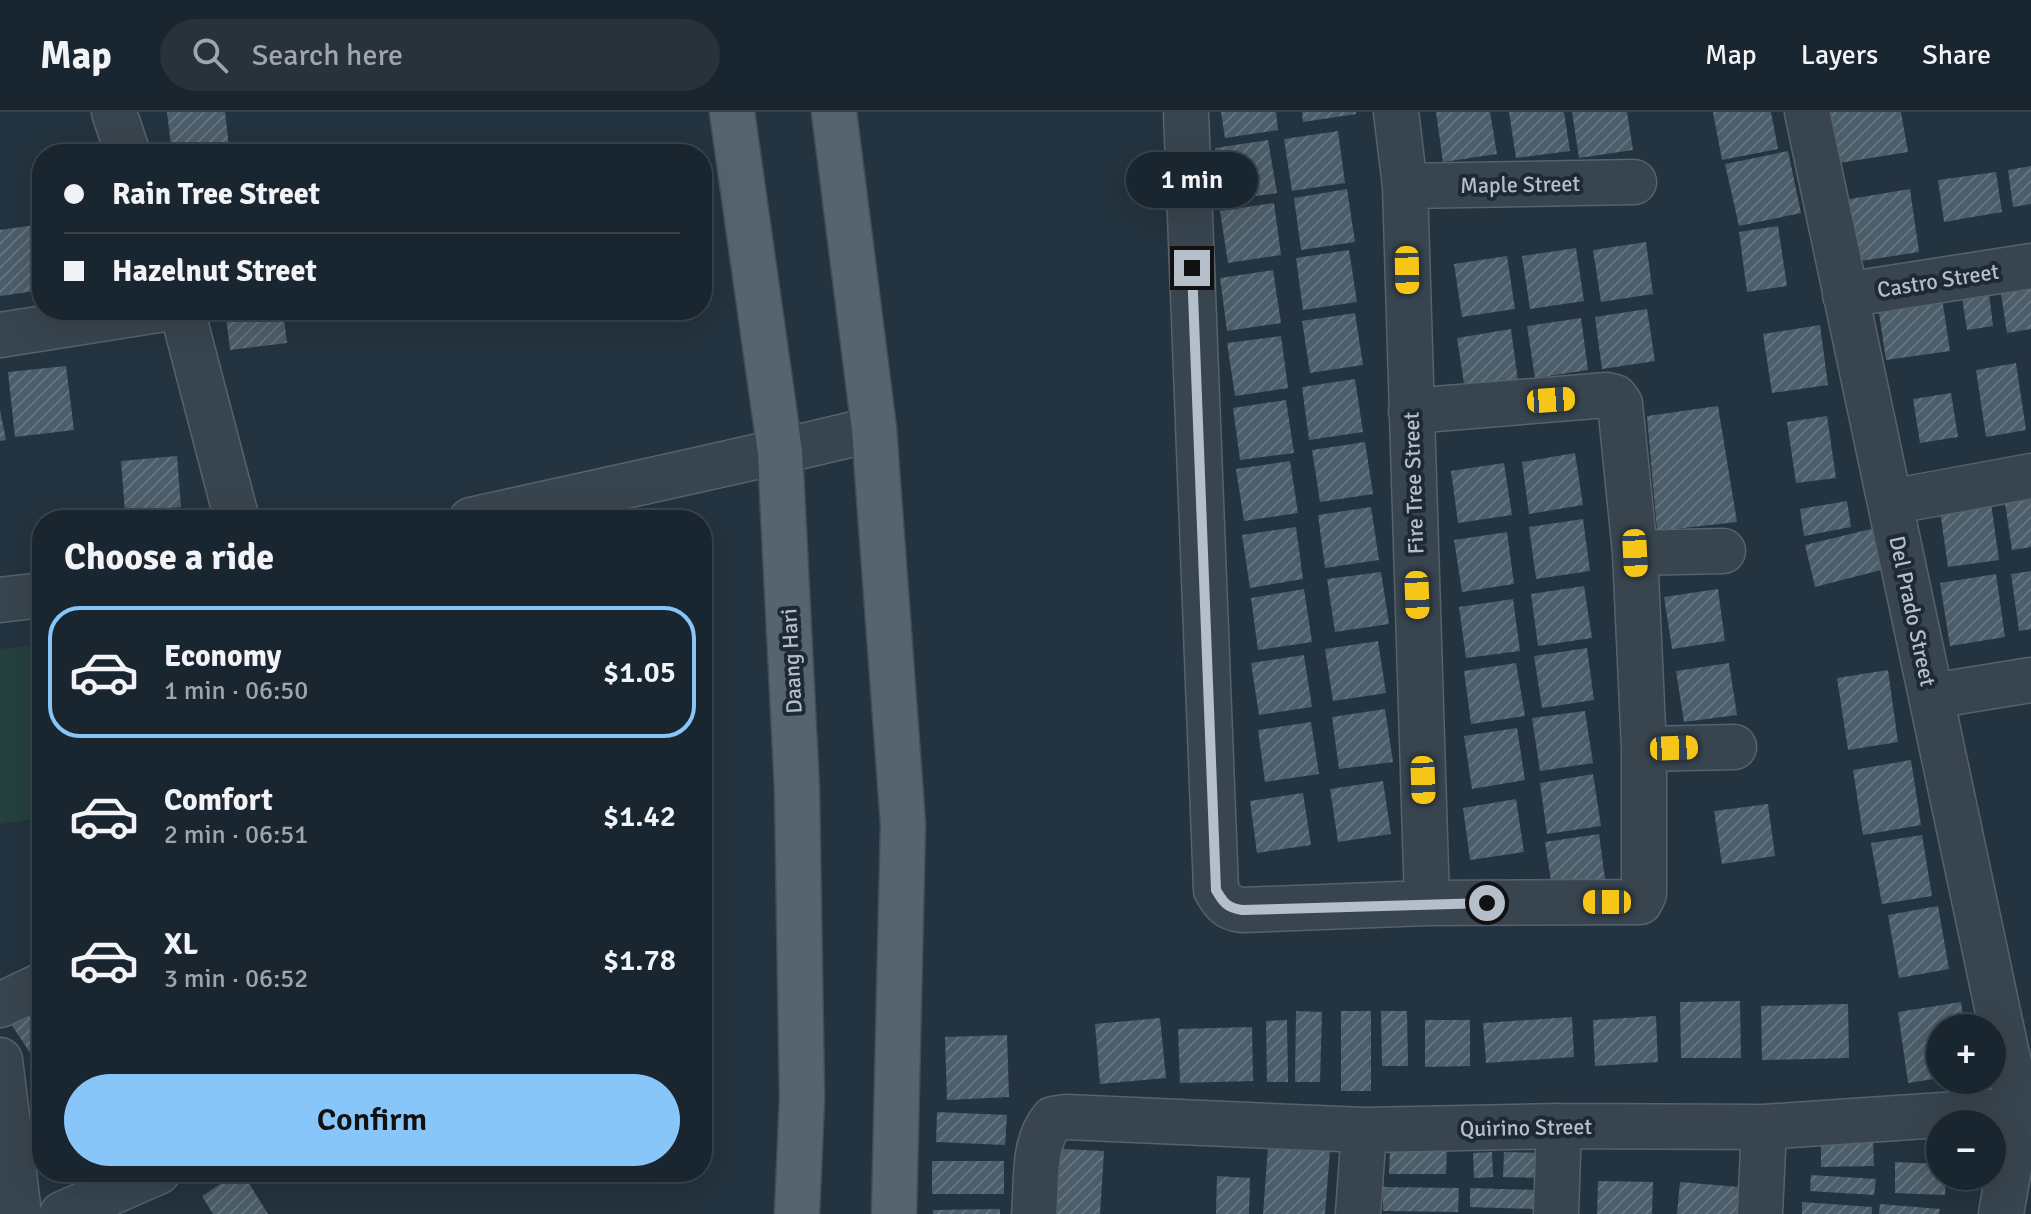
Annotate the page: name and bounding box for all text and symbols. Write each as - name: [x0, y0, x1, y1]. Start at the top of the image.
- search box: [160, 19, 720, 91]
- text: Map: [40, 32, 112, 79]
- icon: search: [188, 33, 232, 77]
- text: Search here: [252, 37, 403, 74]
- text: Map: [1705, 38, 1757, 72]
- text: Layers: [1801, 38, 1878, 72]
- text: Share: [1922, 38, 1991, 72]
- callout: 1 min: [1126, 152, 1258, 208]
- text: 1 min: [1161, 164, 1223, 196]
- street label: Maple Street: [1460, 170, 1581, 199]
- text: Rain Tree Street: [112, 176, 320, 213]
- car: [1395, 246, 1419, 294]
- route end: [1174, 250, 1210, 286]
- text: Hazelnut Street: [112, 253, 317, 290]
- street label: Castro Street: [1875, 258, 2001, 303]
- car: [1526, 386, 1576, 414]
- street label: Fire Tree Street: [1398, 411, 1429, 555]
- car: [1622, 528, 1648, 578]
- street label: Del Prado Street: [1883, 533, 1942, 689]
- text: Choose a ride: [64, 535, 274, 580]
- car: [1404, 571, 1430, 619]
- street label: Daang Hari: [775, 608, 808, 714]
- icon: car: [68, 636, 140, 708]
- text: Economy: [164, 638, 281, 675]
- text: $1.05: [603, 654, 676, 691]
- text: 1 min · 06:50: [164, 675, 308, 707]
- car: [1650, 735, 1698, 761]
- car: [1410, 756, 1436, 804]
- icon: car: [68, 780, 140, 852]
- text: Comfort: [164, 782, 273, 819]
- text: $1.42: [603, 798, 676, 835]
- text: 2 min · 06:51: [164, 819, 308, 851]
- route start: [1469, 885, 1505, 921]
- car: [1583, 890, 1631, 914]
- icon: car: [68, 924, 140, 996]
- text: XL: [164, 926, 198, 963]
- text: $1.78: [603, 942, 676, 979]
- text: 3 min · 06:52: [164, 963, 308, 995]
- map controls: [1926, 1014, 2006, 1190]
- button: +: [1926, 1014, 2006, 1094]
- button: Confirm: [64, 1074, 680, 1166]
- button: −: [1926, 1110, 2006, 1190]
- street label: Quirino Street: [1460, 1113, 1593, 1142]

